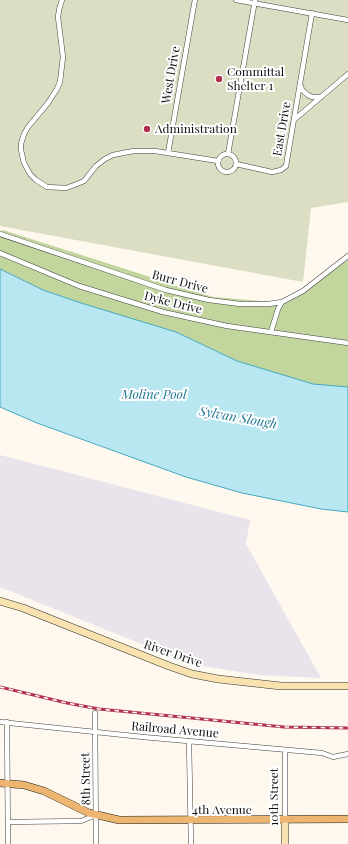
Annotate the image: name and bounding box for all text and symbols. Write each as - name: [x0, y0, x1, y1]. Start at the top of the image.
- street label: West Drive: [159, 45, 183, 105]
- place label: Committal Shelter 1: [227, 65, 284, 93]
- marker: Committal Shelter 1: [214, 74, 224, 84]
- street label: East Drive: [270, 101, 294, 157]
- place label: Administration: [155, 122, 237, 136]
- marker: Administration: [142, 124, 152, 134]
- street label: Burr Drive: [150, 268, 210, 296]
- street label: Dyke Drive: [143, 289, 203, 317]
- water label: Moline Pool: [121, 387, 187, 403]
- water label: Sylvan Slough: [198, 403, 278, 433]
- street label: River Drive: [142, 637, 204, 671]
- street label: Railroad Avenue: [131, 719, 219, 741]
- street label: 8th Street: [78, 753, 94, 805]
- street label: 10th Street: [267, 768, 281, 826]
- street label: 4th Avenue: [192, 803, 252, 817]

